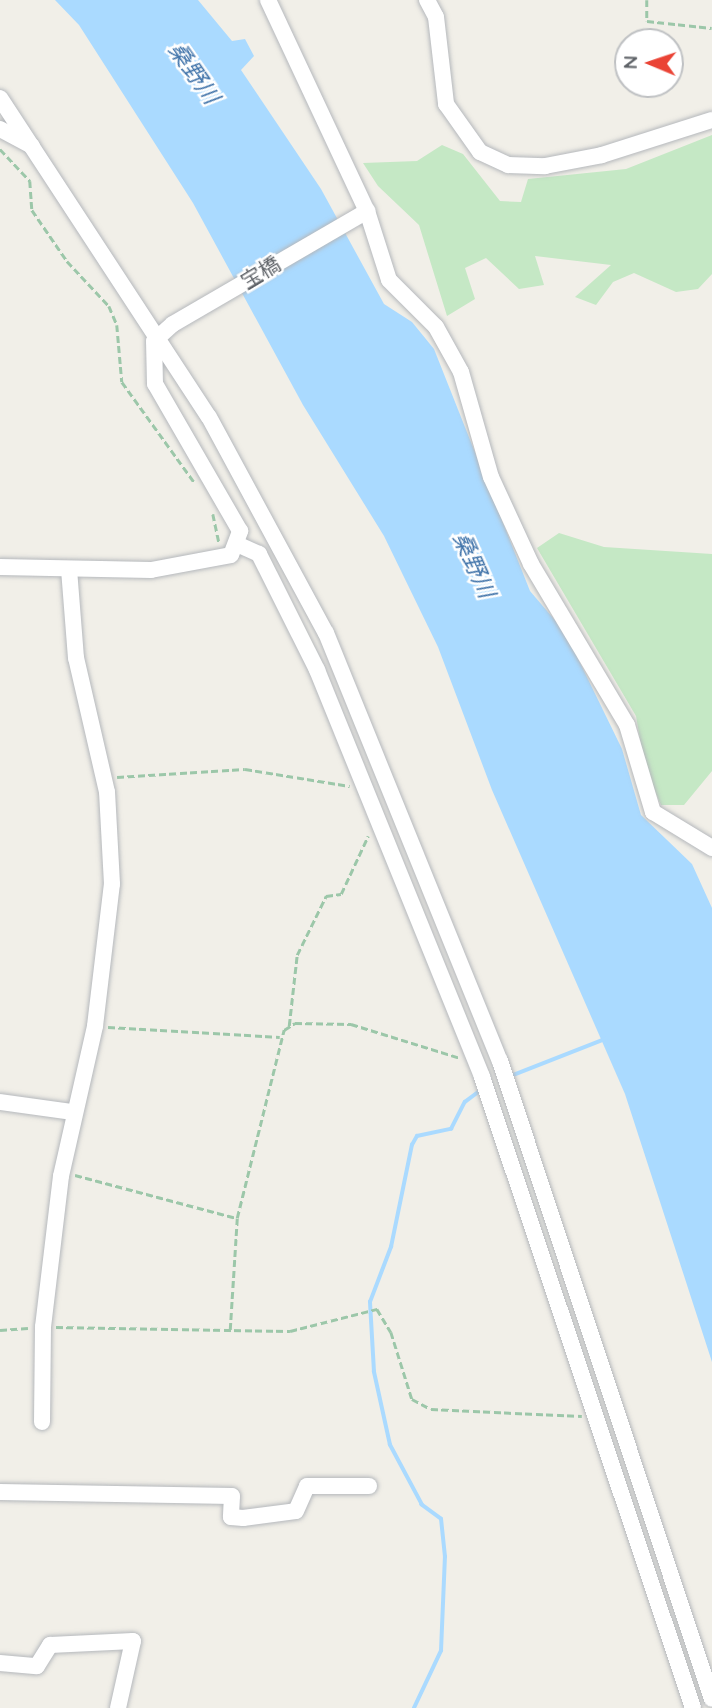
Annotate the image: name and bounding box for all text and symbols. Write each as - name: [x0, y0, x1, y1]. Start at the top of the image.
- north arrow: [614, 28, 684, 98]
- water label: 桑野川: [163, 37, 225, 109]
- text: N: [618, 55, 642, 70]
- street label: 宝橋: [236, 250, 284, 294]
- water label: 桑野川: [447, 528, 501, 602]

